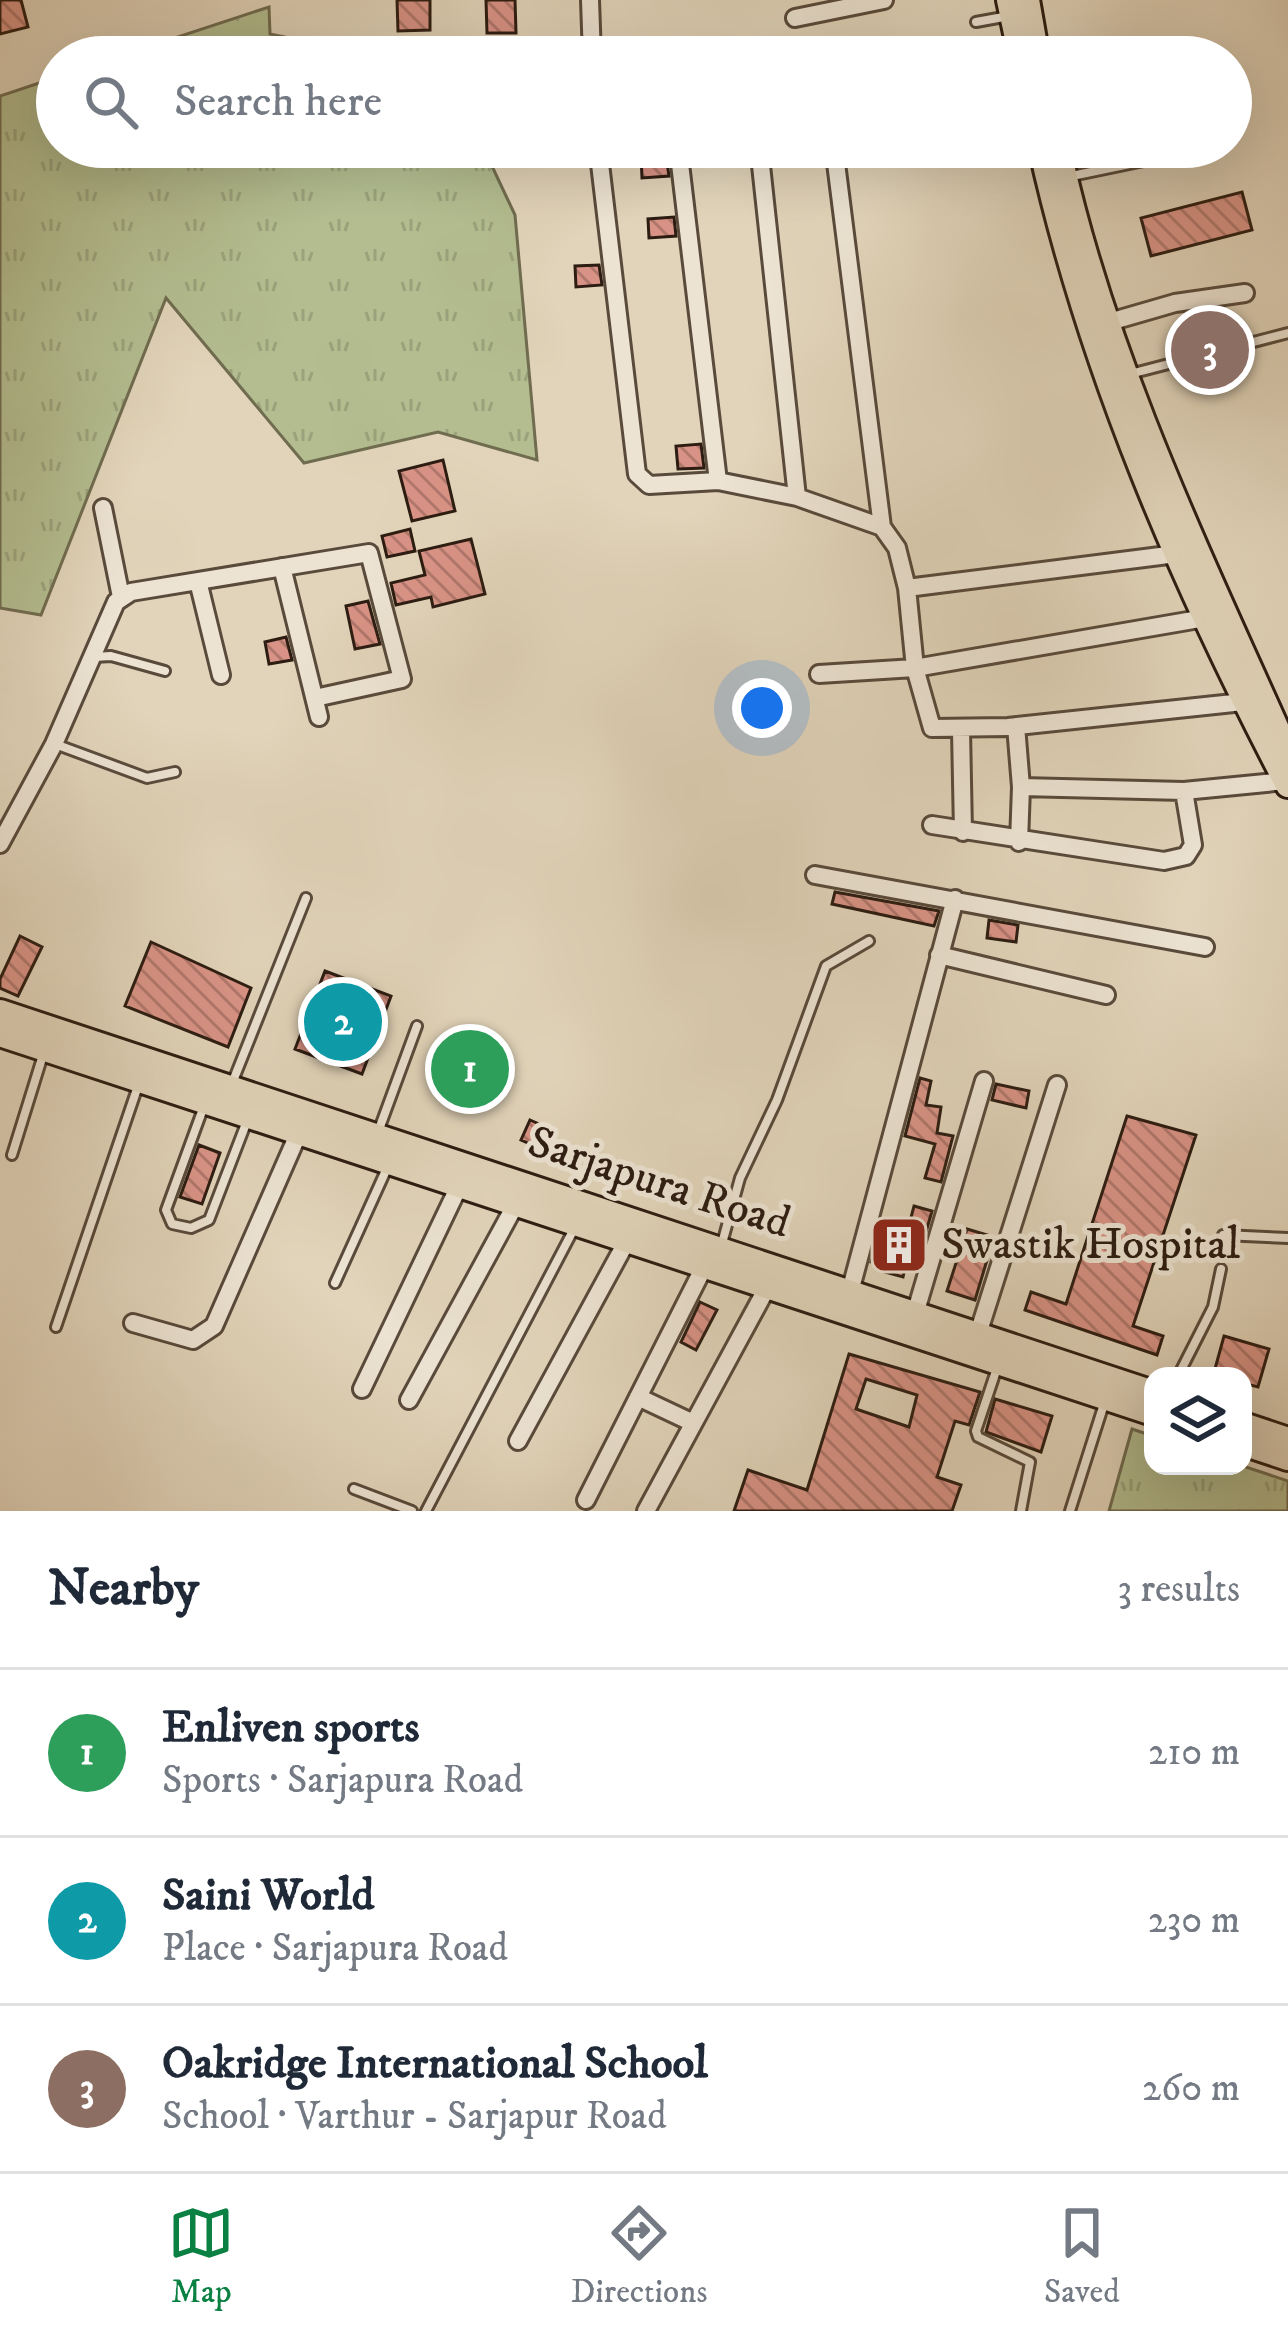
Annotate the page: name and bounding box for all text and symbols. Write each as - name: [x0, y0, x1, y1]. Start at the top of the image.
- search box: [36, 36, 1252, 168]
- icon: search: [78, 69, 144, 135]
- text: Search here: [174, 74, 382, 130]
- pin: 3: [1171, 305, 1249, 395]
- your location: [732, 678, 792, 738]
- pin: 2: [304, 977, 382, 1067]
- pin: 1: [431, 1024, 509, 1114]
- street label: Sarjapura Road: [521, 1114, 798, 1252]
- building icon: Swastik Hospital: [868, 1214, 930, 1276]
- place label: Swastik Hospital: [941, 1217, 1241, 1273]
- map controls: [1144, 1367, 1252, 1475]
- button: layers: [1144, 1367, 1252, 1475]
- text: Nearby: [48, 1557, 199, 1621]
- text: 3 results: [1117, 1565, 1240, 1614]
- text: Enliven sports: [162, 1700, 420, 1756]
- text: 1: [80, 1728, 94, 1777]
- text: 210 m: [1148, 1728, 1240, 1777]
- text: Sports · Sarjapura Road: [162, 1756, 523, 1805]
- text: Saini World: [162, 1868, 374, 1924]
- text: 2: [77, 1896, 97, 1945]
- text: 230 m: [1148, 1896, 1240, 1945]
- text: Place · Sarjapura Road: [162, 1924, 508, 1973]
- text: Oakridge International School: [162, 2036, 708, 2092]
- text: 3: [80, 2064, 94, 2113]
- text: 260 m: [1142, 2064, 1240, 2113]
- text: School · Varthur - Sarjapur Road: [162, 2092, 667, 2141]
- tab: Map: [168, 2200, 234, 2313]
- tab: Directions: [571, 2200, 707, 2313]
- tab: Saved: [1044, 2200, 1120, 2313]

